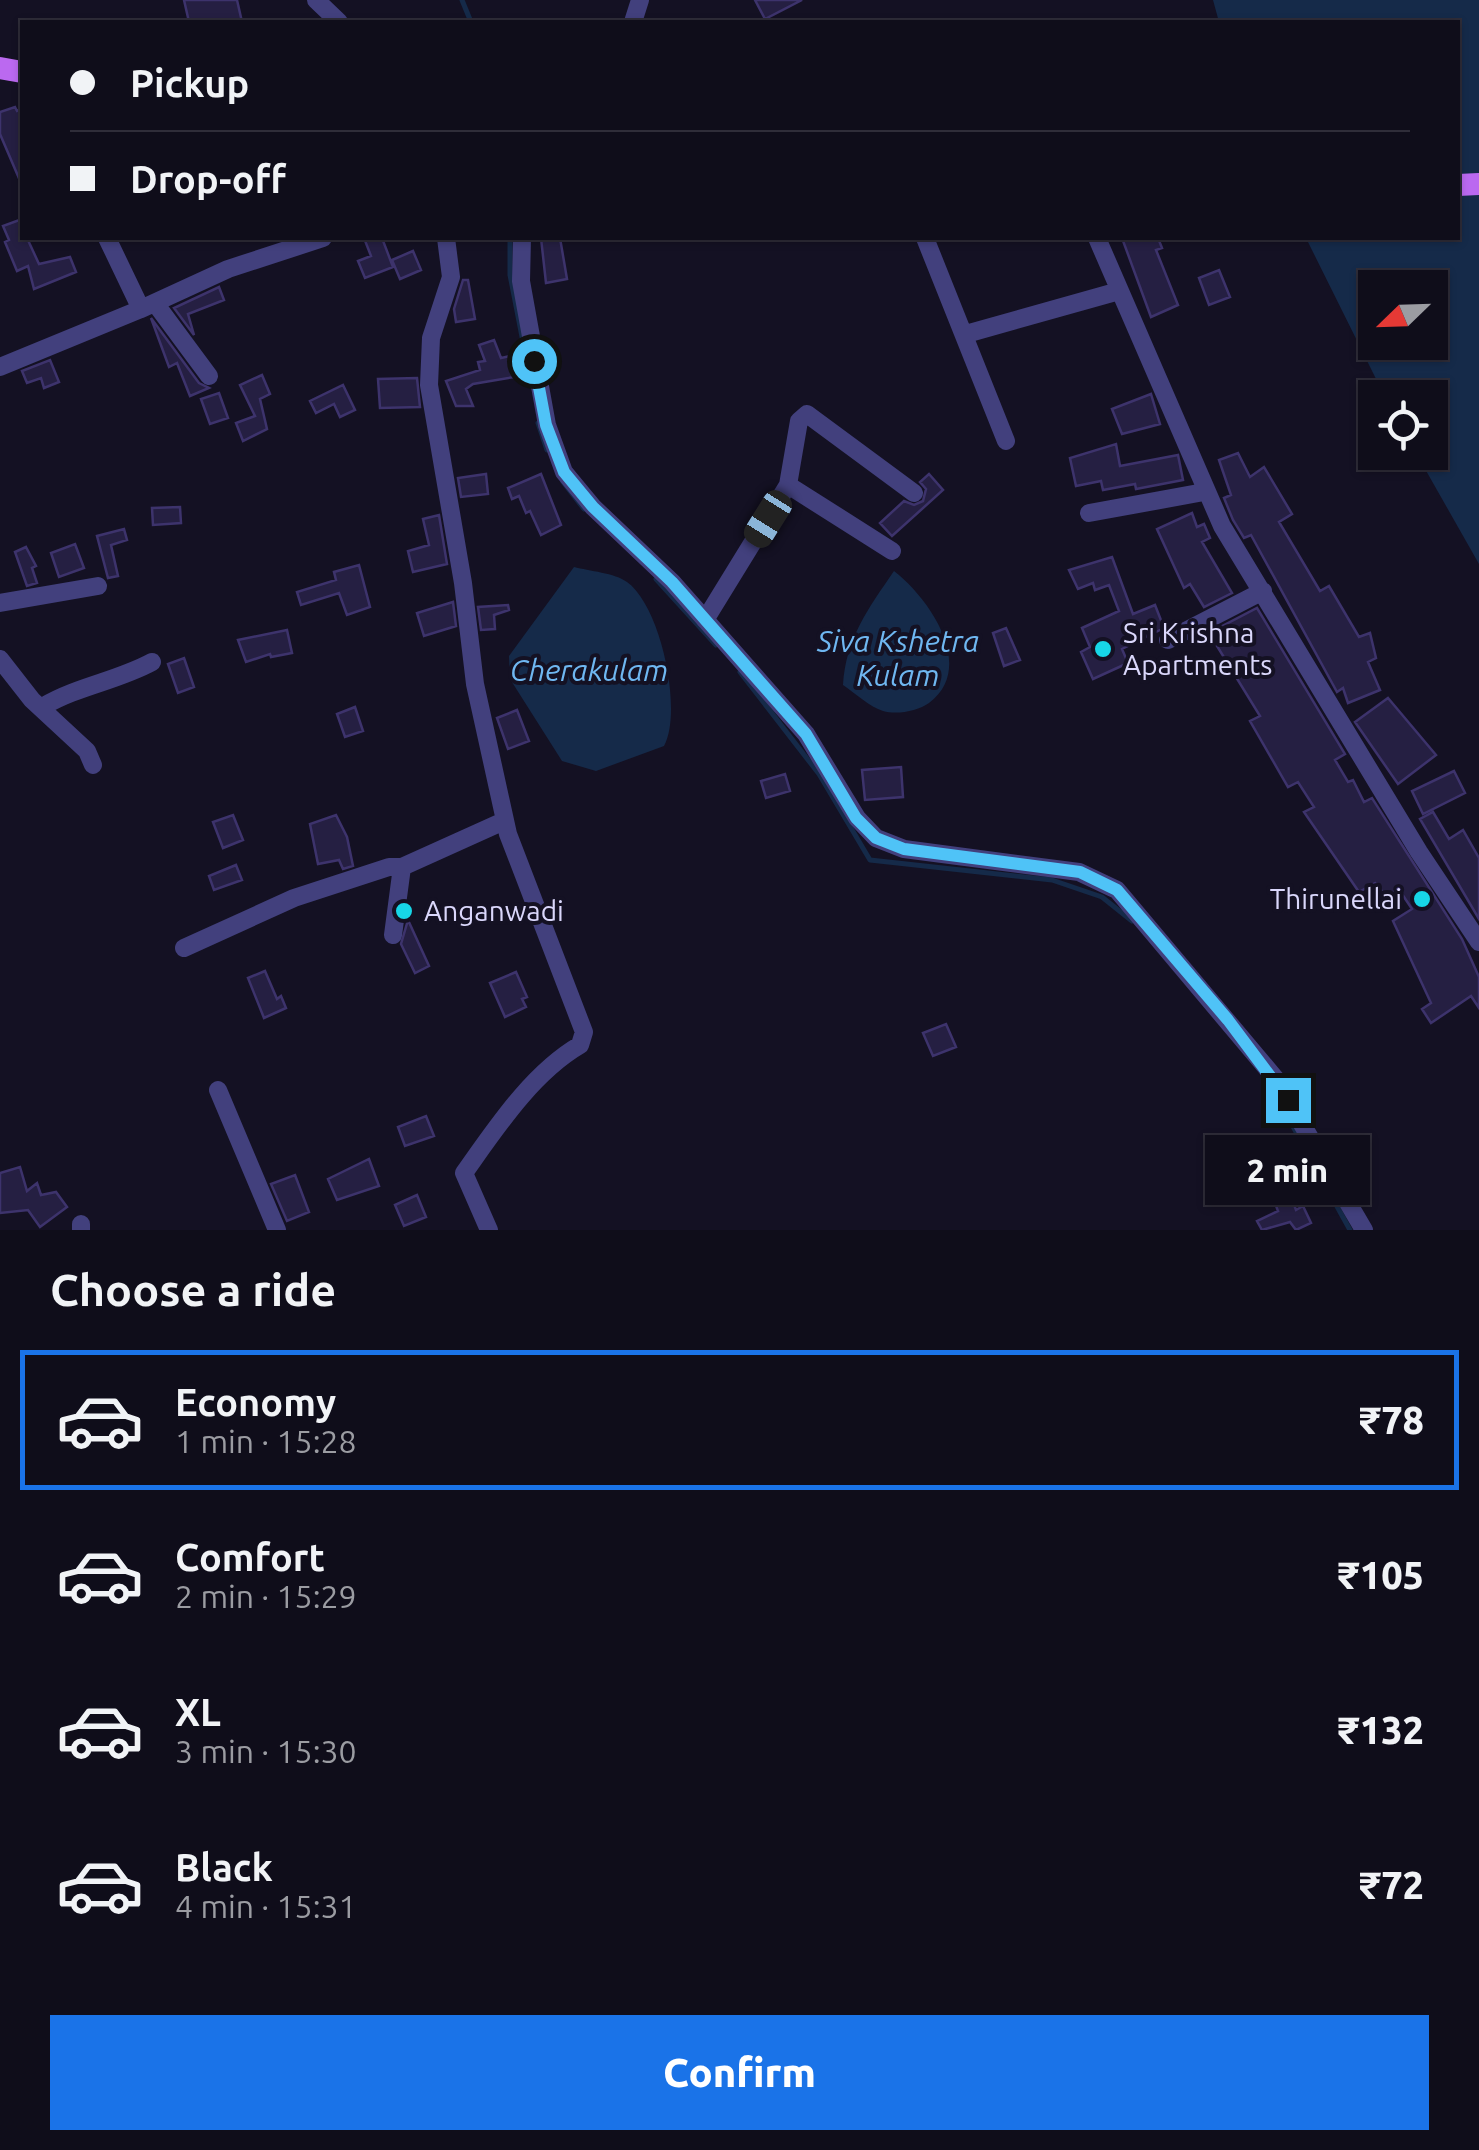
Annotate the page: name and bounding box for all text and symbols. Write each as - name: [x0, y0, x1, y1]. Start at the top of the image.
- text: Pickup: [130, 62, 249, 104]
- text: Drop-off: [130, 158, 286, 200]
- north arrow: [1358, 270, 1448, 360]
- map controls: [1358, 270, 1448, 470]
- route start: [512, 339, 557, 384]
- button: locate: [1358, 380, 1448, 470]
- car: [739, 486, 797, 552]
- place label: Sri Krishna Apartments: [1123, 617, 1272, 680]
- water label: Siva Kshetra Kulam: [816, 624, 979, 692]
- marker: Sri Krishna Apartments: [1092, 638, 1114, 660]
- water label: Cherakulam: [510, 653, 668, 687]
- place label: Thirunellai: [1270, 883, 1402, 914]
- marker: Thirunellai: [1411, 888, 1433, 910]
- place label: Anganwadi: [424, 895, 564, 926]
- marker: Anganwadi: [393, 900, 415, 922]
- route end: [1266, 1078, 1311, 1123]
- callout: 2 min: [1206, 1135, 1370, 1205]
- text: 2 min: [1247, 1152, 1328, 1188]
- text: Choose a ride: [50, 1264, 336, 1315]
- icon: car: [55, 1375, 145, 1465]
- text: Economy: [175, 1381, 336, 1423]
- text: ₹78: [1360, 1399, 1424, 1441]
- text: 1 min · 15:28: [175, 1423, 357, 1459]
- icon: car: [55, 1530, 145, 1620]
- text: Comfort: [175, 1536, 325, 1578]
- text: ₹105: [1338, 1554, 1424, 1596]
- text: 2 min · 15:29: [175, 1578, 357, 1614]
- icon: car: [55, 1685, 145, 1775]
- text: XL: [175, 1691, 221, 1733]
- text: ₹132: [1338, 1709, 1424, 1751]
- text: 3 min · 15:30: [175, 1733, 357, 1769]
- icon: car: [55, 1840, 145, 1930]
- text: Black: [175, 1846, 273, 1888]
- text: ₹72: [1360, 1864, 1424, 1906]
- text: 4 min · 15:31: [175, 1888, 357, 1924]
- button: Confirm: [50, 2015, 1429, 2130]

